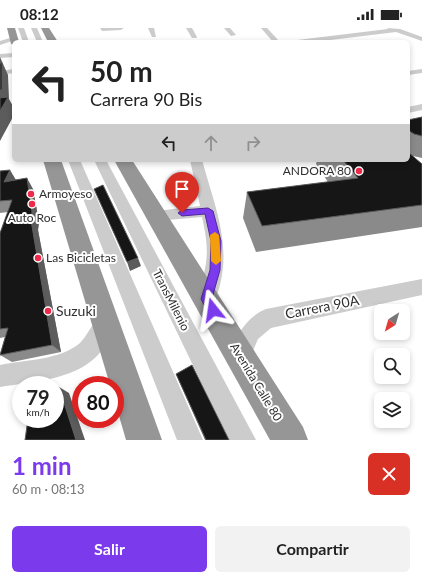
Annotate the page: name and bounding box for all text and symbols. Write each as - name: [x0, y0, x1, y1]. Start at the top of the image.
- text: 08:12: [20, 5, 59, 23]
- text: 50 m: [90, 54, 153, 88]
- icon: left: [24, 56, 76, 108]
- text: Carrera 90 Bis: [90, 88, 202, 110]
- icon: left: [158, 132, 180, 154]
- icon: ahead: [200, 132, 222, 154]
- icon: right: [242, 132, 264, 154]
- place label: ANDORA 80: [283, 163, 351, 178]
- marker: ANDORA 80: [354, 166, 364, 176]
- pin: [165, 172, 199, 213]
- icon: arrive: [171, 178, 193, 200]
- place label: Armoyeso: [39, 186, 93, 201]
- marker: Armoyeso: [26, 189, 36, 199]
- marker: Auto Roc: [27, 199, 37, 209]
- place label: Auto Roc: [8, 210, 57, 225]
- place label: Las Bicicletas: [46, 250, 116, 265]
- marker: Las Bicicletas: [33, 253, 43, 263]
- street label: TransMilenio: [150, 266, 193, 333]
- position arrow: [192, 289, 234, 331]
- street label: Carrera 90A: [284, 291, 361, 322]
- place label: Suzuki: [56, 302, 96, 319]
- north arrow: [374, 304, 410, 340]
- map controls: [374, 304, 410, 428]
- marker: Suzuki: [43, 306, 53, 316]
- street label: Avenida Calle 80: [227, 340, 286, 423]
- button: search: [374, 348, 410, 384]
- speed limit sign: 80: [72, 376, 124, 428]
- text: 79: [26, 385, 50, 409]
- button: layers: [374, 392, 410, 428]
- text: km/h: [26, 406, 50, 418]
- text: 1 min: [12, 451, 72, 480]
- button: close: [368, 453, 410, 495]
- text: 60 m · 08:13: [12, 481, 85, 497]
- button: Salir: [12, 526, 207, 572]
- button: Compartir: [215, 526, 410, 572]

